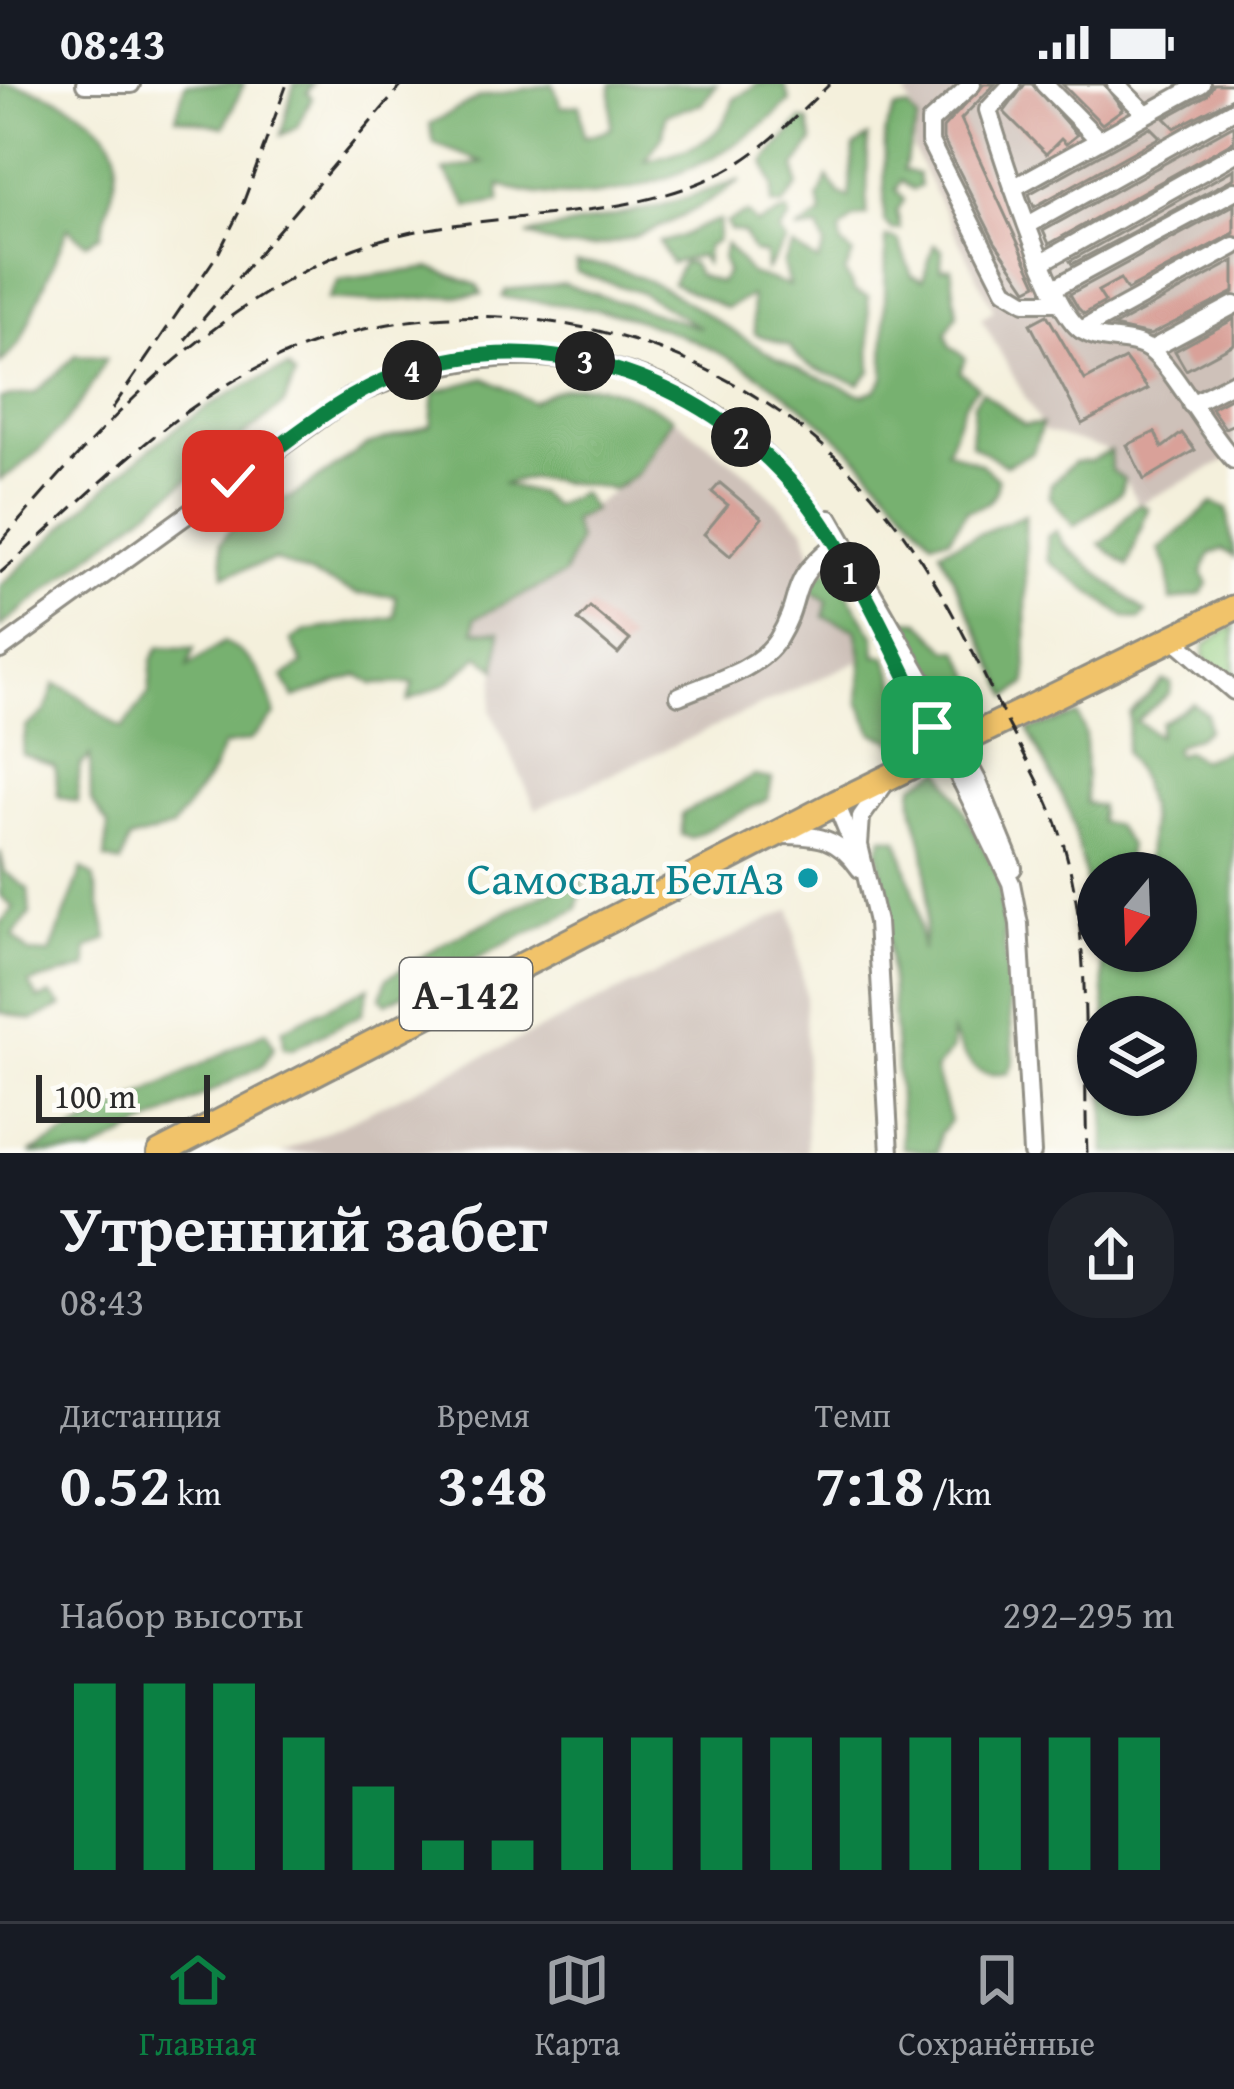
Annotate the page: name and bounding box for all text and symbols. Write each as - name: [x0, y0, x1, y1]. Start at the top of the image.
- text: 08:43: [60, 10, 166, 75]
- pin: 3: [555, 331, 615, 391]
- text: 3: [576, 337, 594, 385]
- pin: 4: [382, 340, 442, 400]
- text: 4: [403, 346, 421, 394]
- pin: 2: [711, 407, 771, 467]
- text: 2: [732, 413, 750, 461]
- pin: [182, 430, 284, 532]
- icon: check: [200, 448, 266, 514]
- pin: 1: [820, 542, 880, 602]
- text: 1: [841, 548, 859, 596]
- pin: [881, 676, 983, 778]
- icon: arrive: [899, 694, 965, 760]
- place label: Самосвал БелАз: [467, 845, 784, 910]
- north arrow: [1077, 852, 1197, 972]
- map controls: [1077, 852, 1197, 1116]
- marker: Самосвал БелАз: [795, 865, 821, 891]
- road number: А-142: [400, 958, 532, 1030]
- button: layers: [1077, 996, 1197, 1116]
- scale bar: [36, 1069, 210, 1122]
- text: 100 m: [54, 1072, 136, 1120]
- text: Утренний забег: [60, 1178, 548, 1275]
- button: share: [1048, 1192, 1174, 1318]
- text: 08:43: [60, 1272, 145, 1329]
- text: Дистанция: [60, 1391, 221, 1439]
- text: Время: [437, 1391, 530, 1439]
- text: Темп: [815, 1391, 891, 1439]
- text: 0.52: [60, 1439, 170, 1527]
- text: 3:48: [437, 1439, 548, 1527]
- text: 7:18: [815, 1439, 925, 1527]
- text: km: [170, 1469, 221, 1517]
- text: /km: [925, 1469, 991, 1517]
- text: Набор высоты: [60, 1585, 304, 1642]
- text: 292–295 m: [1002, 1585, 1174, 1642]
- tab: Главная: [139, 1947, 257, 2067]
- tab: Карта: [535, 1947, 620, 2067]
- tab: Сохранённые: [898, 1947, 1095, 2067]

